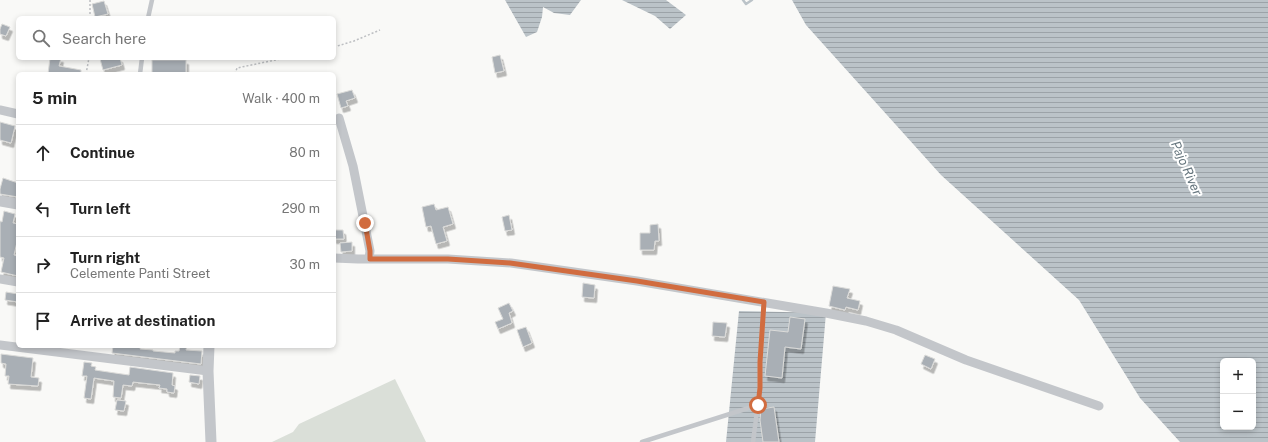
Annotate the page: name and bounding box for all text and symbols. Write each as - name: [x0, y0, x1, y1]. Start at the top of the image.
- search box: [16, 16, 336, 60]
- icon: search: [30, 27, 52, 49]
- text: Search here: [62, 30, 146, 47]
- text: 5 min: [32, 88, 77, 108]
- text: Walk · 400 m: [242, 91, 320, 106]
- water label: Pajo River: [1168, 139, 1205, 198]
- icon: ahead: [32, 142, 54, 164]
- text: Continue: [70, 144, 135, 161]
- text: 80 m: [289, 145, 320, 160]
- icon: left: [32, 198, 54, 220]
- text: Turn left: [70, 200, 131, 217]
- text: 290 m: [282, 201, 320, 216]
- route end: [356, 214, 374, 232]
- text: Turn right: [70, 249, 140, 266]
- icon: right: [32, 254, 54, 276]
- text: 30 m: [290, 257, 320, 272]
- text: Celemente Panti Street: [70, 266, 210, 281]
- icon: arrive: [32, 310, 54, 332]
- text: Arrive at destination: [70, 312, 215, 329]
- map controls: [1220, 358, 1256, 430]
- button: +: [1220, 358, 1256, 394]
- button: −: [1220, 394, 1256, 430]
- route start: [749, 396, 767, 414]

